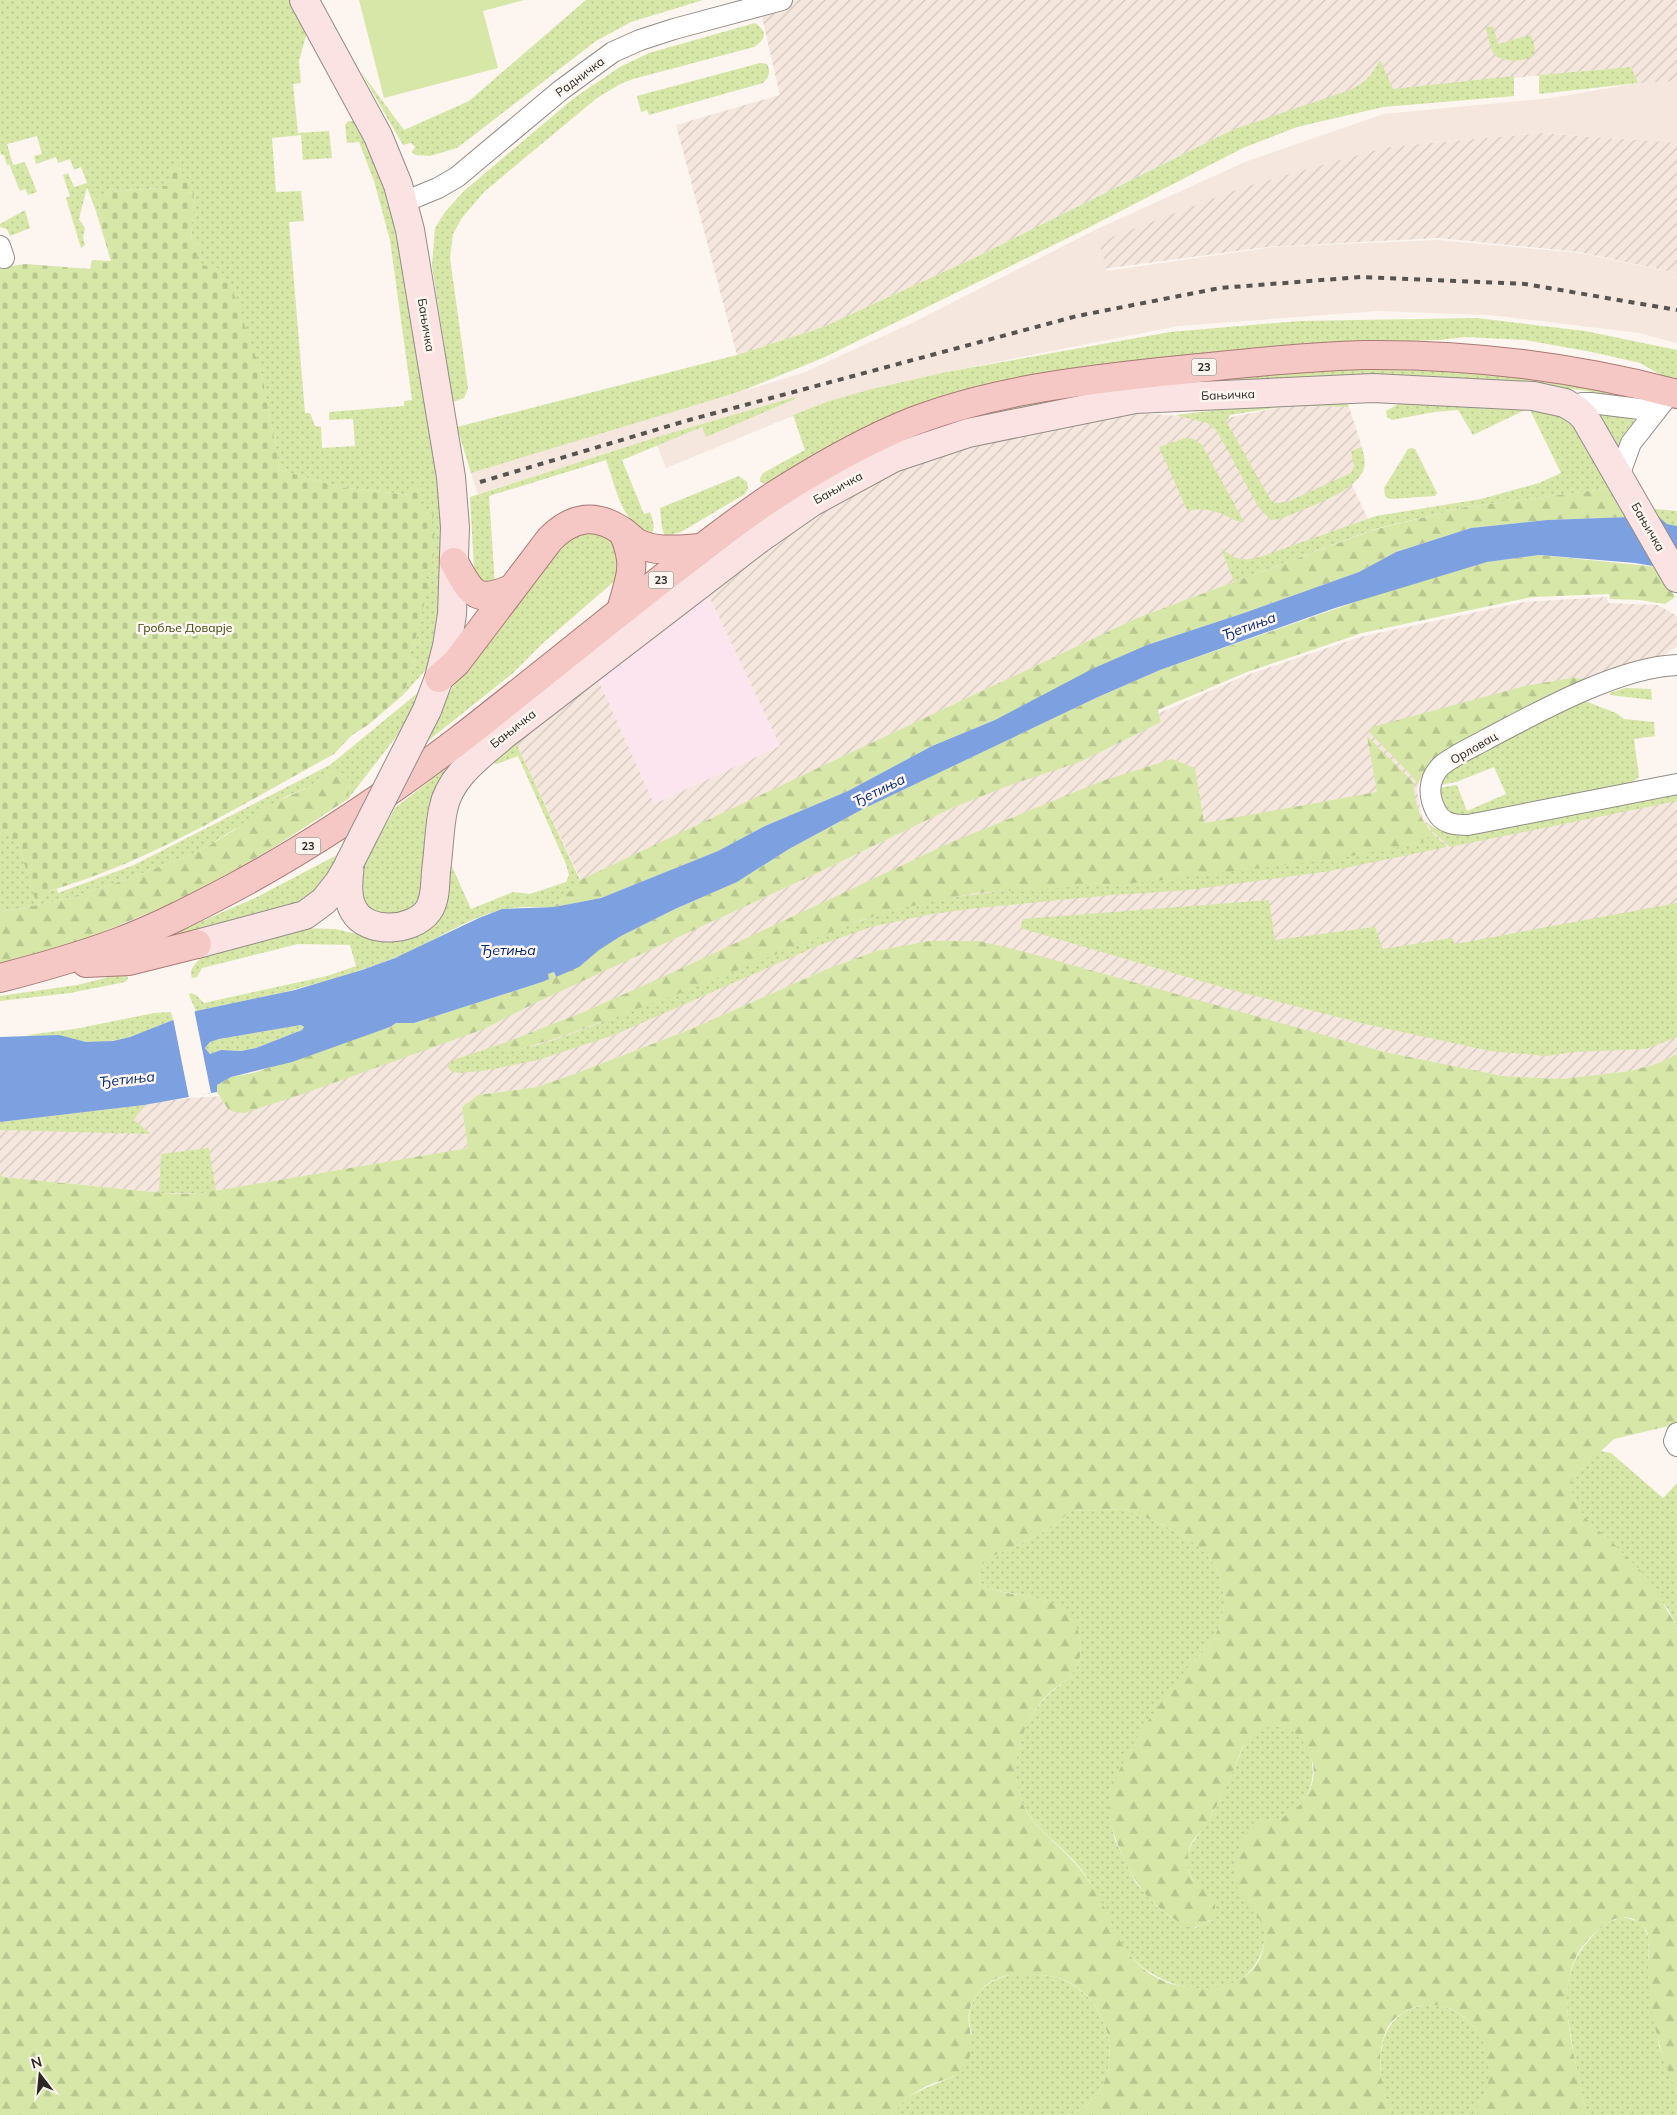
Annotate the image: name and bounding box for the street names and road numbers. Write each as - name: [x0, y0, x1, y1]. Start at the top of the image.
- street label: Радничка: [552, 53, 607, 100]
- street label: Бањичка: [415, 297, 438, 353]
- road number: 23: [1192, 358, 1216, 376]
- street label: Бањичка: [1201, 386, 1255, 403]
- street label: Бањичка: [811, 468, 865, 507]
- street label: Бањичка: [1628, 500, 1668, 554]
- road number: 23: [648, 572, 674, 588]
- street label: Бањичка: [487, 706, 539, 751]
- street label: Орловац: [1448, 728, 1500, 767]
- road number: 23: [296, 838, 320, 854]

